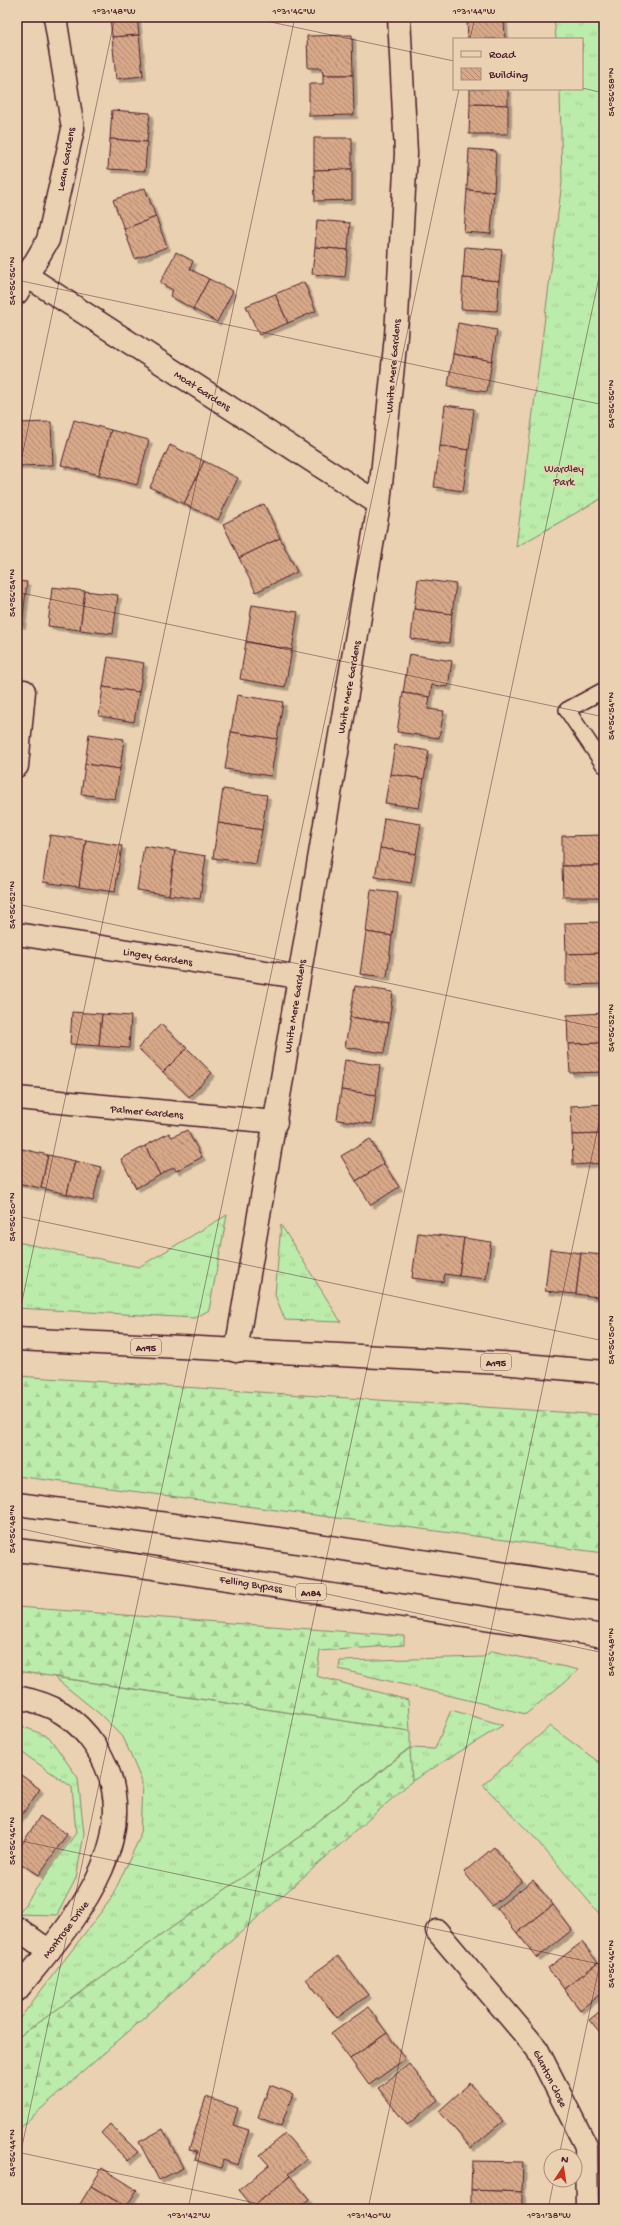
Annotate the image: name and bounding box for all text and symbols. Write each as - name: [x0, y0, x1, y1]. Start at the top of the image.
- text: 1°31'48"W: [91, 6, 136, 18]
- text: 1°31'46"W: [272, 6, 316, 18]
- text: 1°31'44"W: [452, 6, 496, 18]
- legend: [453, 38, 583, 90]
- text: Road: [489, 49, 516, 63]
- text: 54°56'58"N: [606, 67, 618, 116]
- text: Building: [488, 69, 528, 83]
- street label: Leam Gardens: [55, 126, 79, 192]
- text: 54°56'56"N: [7, 256, 19, 305]
- street label: White Mere Gardens: [384, 318, 404, 414]
- street label: Moat Gardens: [171, 369, 233, 415]
- text: 54°56'56"N: [606, 379, 618, 428]
- park label: Wardley Park: [544, 464, 584, 489]
- text: 54°56'54"N: [7, 569, 19, 617]
- street label: White Mere Gardens: [336, 639, 364, 735]
- text: 54°56'54"N: [606, 692, 618, 740]
- text: 54°56'52"N: [7, 880, 19, 929]
- street label: Lingey Gardens: [122, 947, 194, 970]
- street label: White Mere Gardens: [283, 958, 309, 1054]
- text: 54°56'52"N: [606, 1003, 618, 1052]
- street label: Palmer Gardens: [109, 1104, 185, 1122]
- text: 54°56'50"N: [7, 1192, 19, 1241]
- text: 54°56'50"N: [606, 1315, 618, 1364]
- road number: A195: [131, 1339, 161, 1355]
- road number: A195: [481, 1354, 511, 1370]
- text: 54°56'48"N: [7, 1504, 19, 1553]
- street label: Felling Bypass: [218, 1574, 284, 1596]
- road number: A184: [296, 1584, 326, 1600]
- text: 54°56'48"N: [606, 1627, 618, 1676]
- text: 54°56'46"N: [7, 1817, 19, 1865]
- street label: Montrose Drive: [41, 1899, 92, 1961]
- text: 54°56'46"N: [606, 1940, 618, 1988]
- street label: Glanton Close: [530, 2048, 569, 2110]
- text: 54°56'44"N: [7, 2129, 19, 2177]
- north arrow: [543, 2148, 583, 2188]
- text: N: [560, 2154, 569, 2167]
- text: 1°31'42"W: [167, 2210, 211, 2222]
- text: 1°31'40"W: [346, 2210, 391, 2222]
- text: 1°31'38"W: [526, 2210, 571, 2222]

